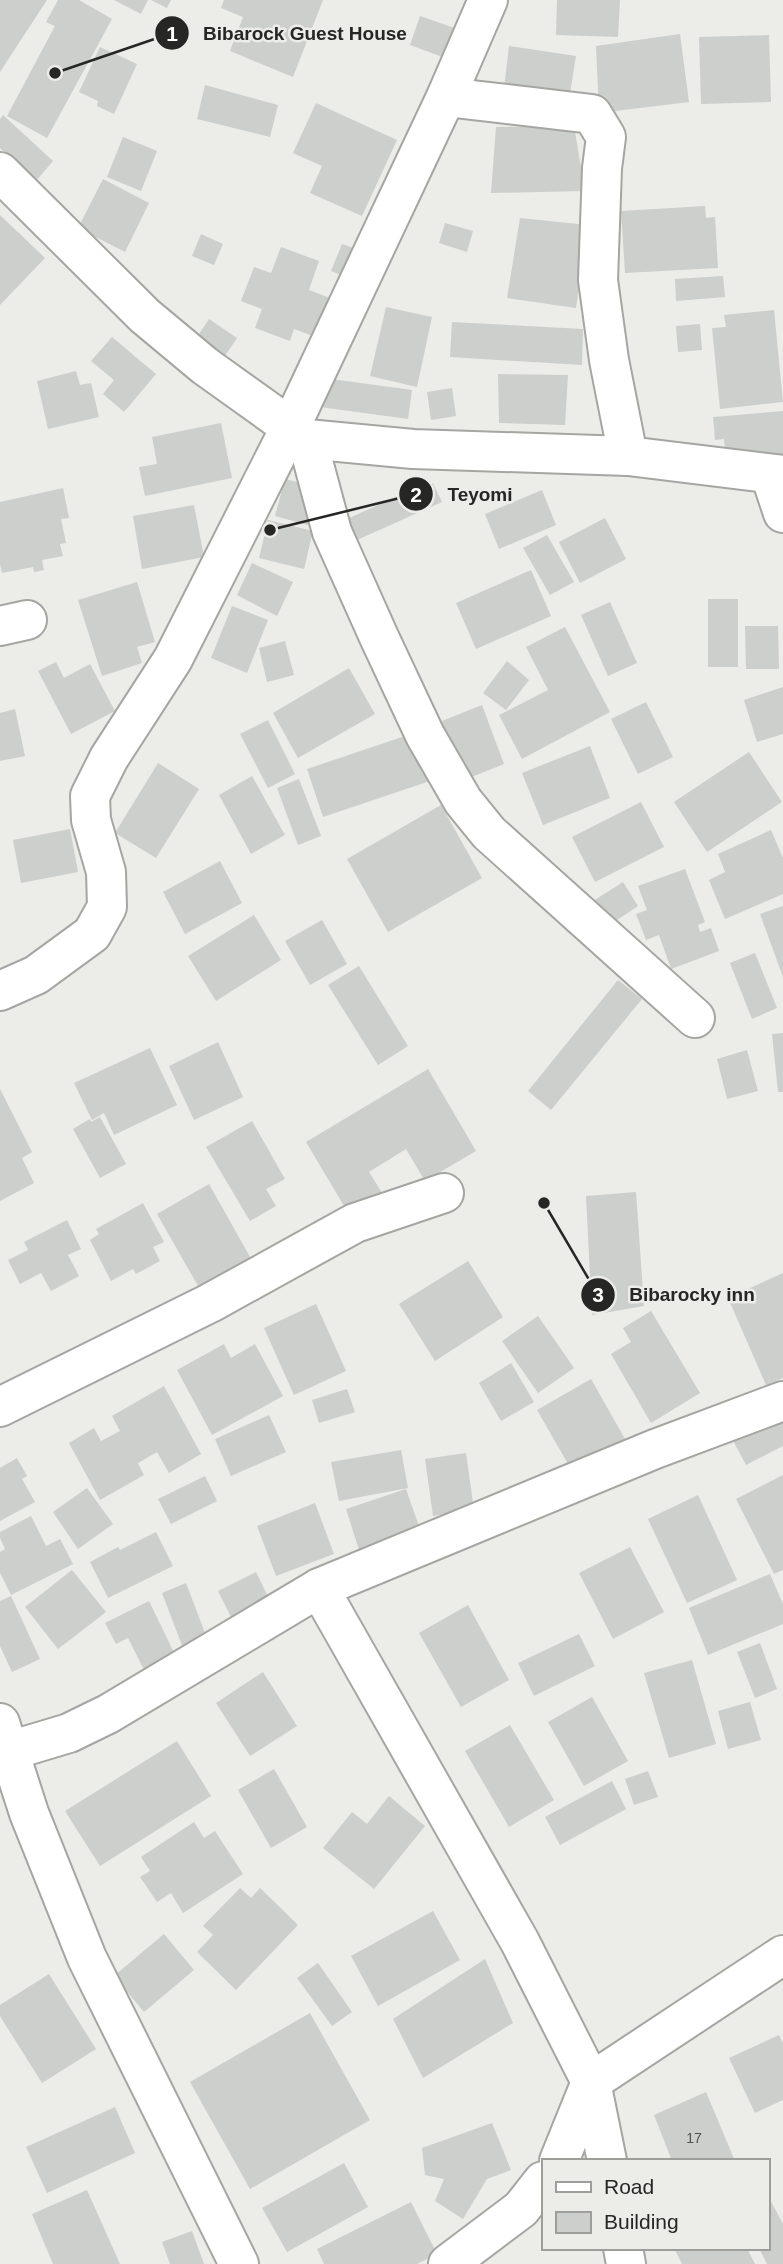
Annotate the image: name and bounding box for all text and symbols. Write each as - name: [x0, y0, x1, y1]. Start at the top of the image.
- callout: Bibarock Guest House: [154, 13, 421, 53]
- text: 1: [166, 22, 178, 45]
- text: Bibarock Guest House: [203, 23, 407, 44]
- callout: Teyomi: [399, 474, 527, 514]
- text: 2: [410, 483, 422, 506]
- text: Teyomi: [447, 484, 513, 505]
- callout: Bibarocky inn: [581, 1275, 769, 1315]
- text: 3: [592, 1283, 604, 1306]
- text: Bibarocky inn: [629, 1284, 755, 1305]
- house number: 17: [686, 2130, 702, 2146]
- legend: [542, 2159, 769, 2250]
- text: Road: [604, 2175, 654, 2198]
- text: Building: [604, 2210, 679, 2233]

